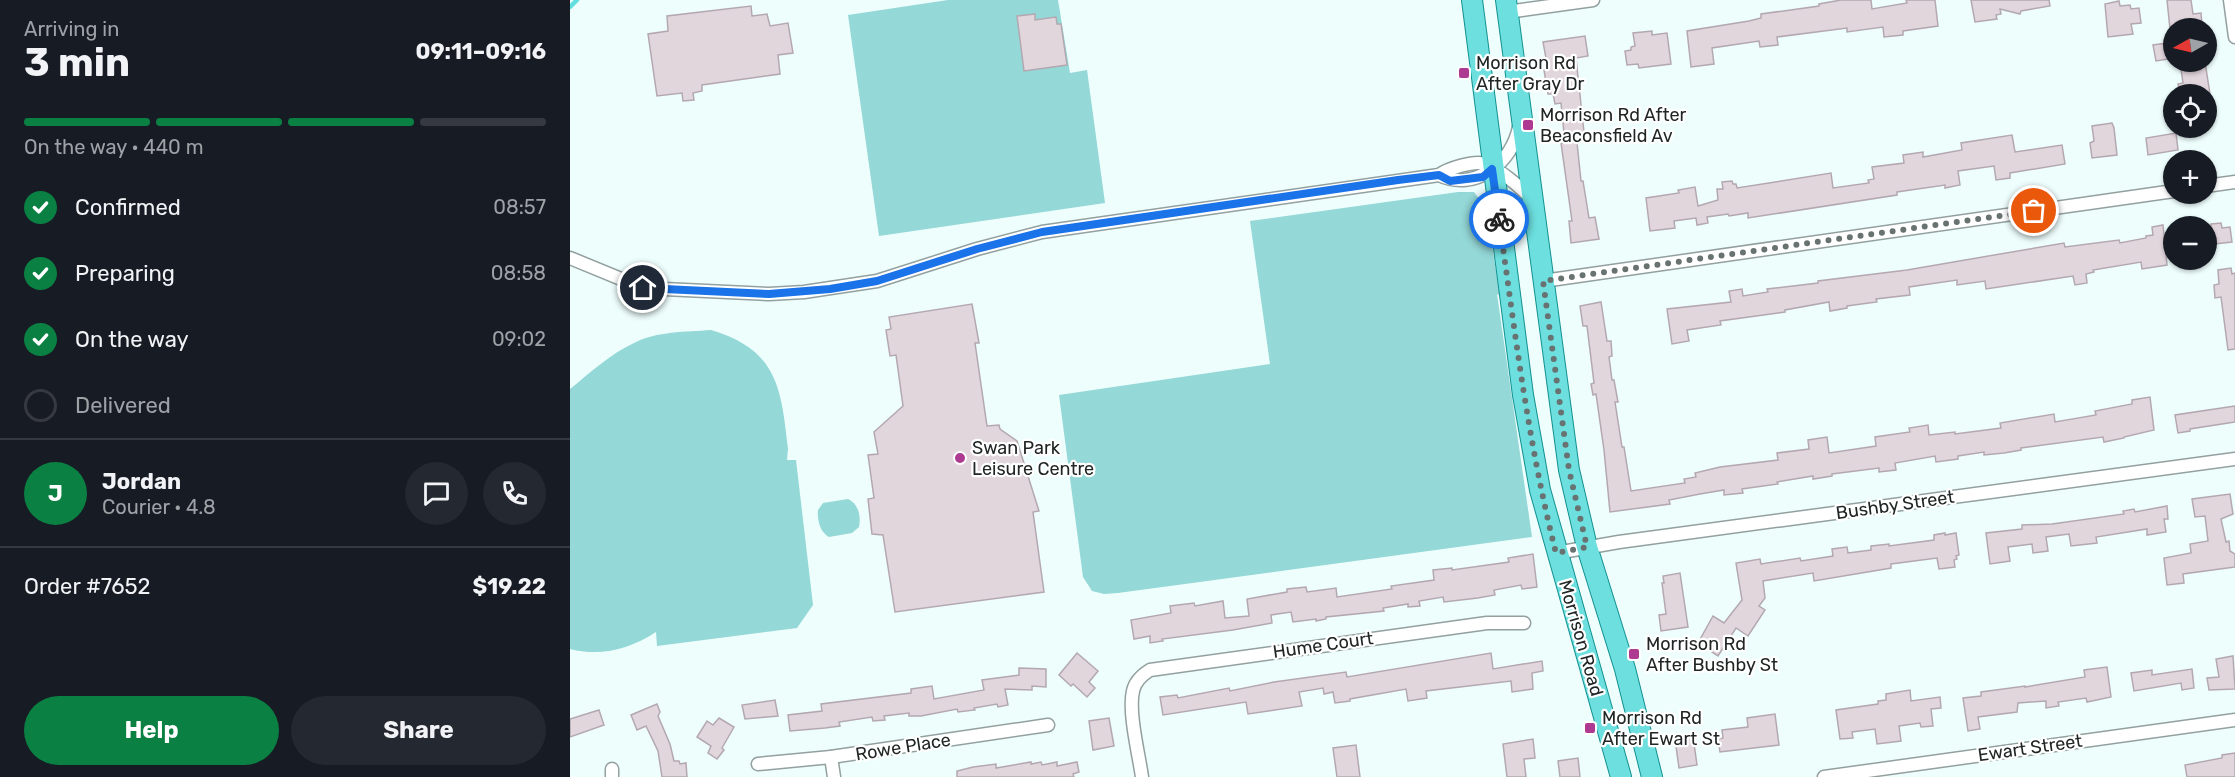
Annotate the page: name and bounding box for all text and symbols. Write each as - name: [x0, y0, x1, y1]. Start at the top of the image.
- text: Arriving in: [24, 17, 119, 41]
- north arrow: [2163, 18, 2217, 72]
- map controls: [2163, 18, 2217, 270]
- text: 09:11–09:16: [415, 38, 546, 65]
- text: 3 min: [24, 40, 130, 86]
- place label: Morrison Rd After Gray Dr: [1476, 52, 1585, 95]
- marker: Morrison Rd After Gray Dr: [1457, 66, 1471, 80]
- button: locate: [2163, 84, 2217, 138]
- place label: Morrison Rd After Beaconsfield Av: [1540, 104, 1687, 147]
- marker: Morrison Rd After Beaconsfield Av: [1521, 118, 1535, 132]
- text: On the way · 440 m: [24, 135, 203, 159]
- button: +: [2163, 150, 2217, 204]
- pin: [2008, 185, 2059, 236]
- courier: [1469, 189, 1529, 249]
- icon: check: [24, 191, 57, 224]
- text: Confirmed: [75, 194, 181, 221]
- icon: bag: [2017, 194, 2050, 227]
- text: 08:57: [493, 195, 546, 219]
- icon: bike: [1483, 203, 1516, 236]
- button: −: [2163, 216, 2217, 270]
- icon: check: [24, 257, 57, 290]
- text: Preparing: [75, 260, 175, 287]
- text: 08:58: [491, 261, 546, 285]
- pin: [617, 262, 668, 313]
- icon: home: [626, 271, 659, 304]
- icon: check: [24, 323, 57, 356]
- text: On the way: [75, 326, 189, 353]
- text: 09:02: [492, 327, 546, 351]
- text: Delivered: [75, 392, 171, 419]
- place label: Swan Park Leisure Centre: [972, 437, 1094, 480]
- marker: Swan Park Leisure Centre: [953, 451, 967, 465]
- button: chat: [405, 462, 468, 525]
- button: phone: [483, 462, 546, 525]
- text: Jordan: [102, 468, 181, 495]
- text: J: [48, 480, 63, 507]
- street label: Bushby Street: [1834, 486, 1956, 524]
- text: Courier · 4.8: [102, 495, 216, 519]
- text: Order #7652: [24, 573, 151, 600]
- text: $19.22: [473, 573, 546, 600]
- street label: Morrison Road: [1554, 577, 1608, 699]
- street label: Hume Court: [1271, 627, 1375, 663]
- place label: Morrison Rd After Bushby St: [1646, 633, 1778, 676]
- marker: Morrison Rd After Bushby St: [1627, 647, 1641, 661]
- button: Help: [24, 696, 279, 765]
- button: Share: [291, 696, 546, 765]
- place label: Morrison Rd After Ewart St: [1602, 707, 1720, 750]
- marker: Morrison Rd After Ewart St: [1583, 721, 1597, 735]
- street label: Rowe Place: [854, 729, 952, 765]
- street label: Ewart Street: [1976, 730, 2084, 766]

